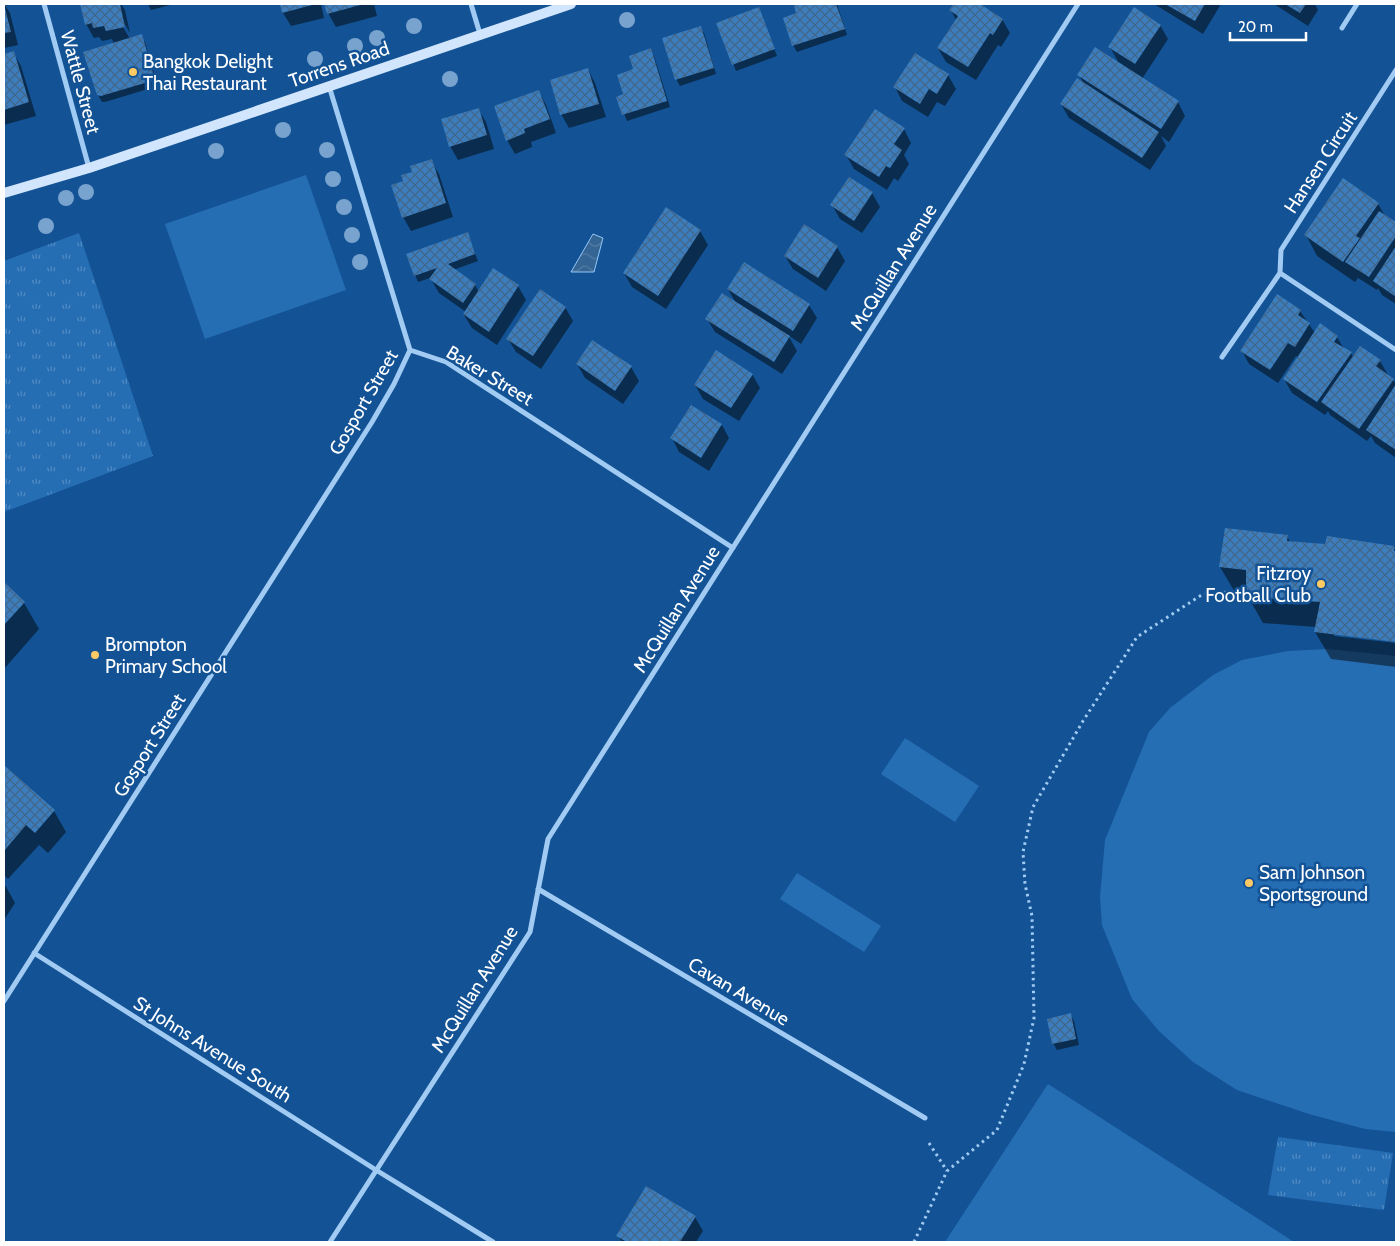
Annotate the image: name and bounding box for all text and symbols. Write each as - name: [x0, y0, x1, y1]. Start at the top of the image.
- scale bar: [1230, 10, 1306, 42]
- text: 20 m: [1238, 18, 1273, 36]
- street label: Wattle Street: [56, 28, 106, 137]
- street label: Torrens Road: [286, 37, 392, 92]
- place label: Bangkok Delight Thai Restaurant: [143, 50, 273, 95]
- marker: Bangkok Delight Thai Restaurant: [127, 66, 139, 78]
- street label: Hansen Circuit: [1279, 107, 1362, 217]
- street label: McQuillan Avenue: [845, 199, 942, 335]
- street label: Baker Street: [442, 340, 538, 411]
- street label: Gosport Street: [324, 345, 403, 459]
- street label: McQuillan Avenue: [628, 541, 725, 677]
- place label: Fitzroy Football Club: [1205, 562, 1311, 607]
- marker: Fitzroy Football Club: [1315, 578, 1327, 590]
- place label: Brompton Primary School: [105, 633, 227, 678]
- marker: Brompton Primary School: [89, 649, 101, 661]
- street label: Gosport Street: [109, 689, 191, 801]
- place label: Sam Johnson Sportsground: [1259, 861, 1368, 906]
- marker: Sam Johnson Sportsground: [1243, 877, 1255, 889]
- street label: McQuillan Avenue: [426, 921, 523, 1057]
- street label: Cavan Avenue: [684, 952, 794, 1031]
- street label: St Johns Avenue South: [129, 991, 296, 1107]

